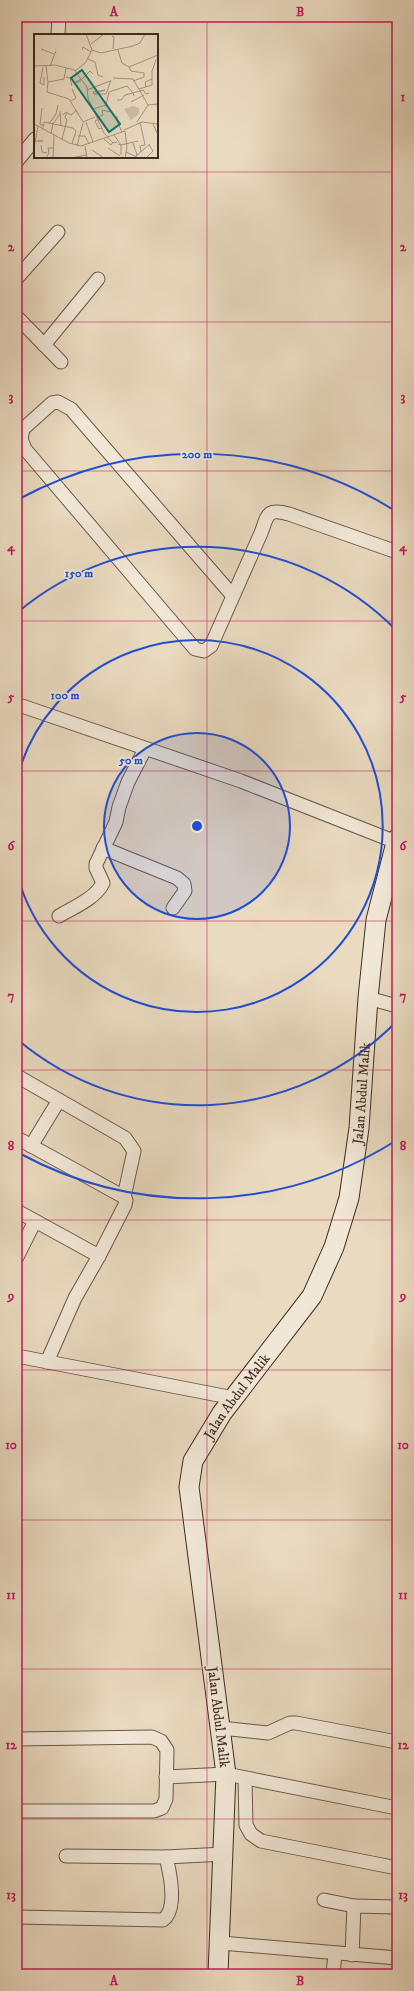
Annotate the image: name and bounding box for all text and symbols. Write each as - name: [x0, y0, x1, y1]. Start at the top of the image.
- text: A: [109, 4, 119, 20]
- text: B: [296, 4, 304, 20]
- inset map: [34, 34, 158, 158]
- text: 1: [9, 89, 14, 105]
- text: 1: [401, 89, 406, 105]
- text: 2: [8, 239, 15, 255]
- text: 2: [400, 239, 407, 255]
- text: 3: [9, 389, 14, 405]
- text: 3: [401, 389, 406, 405]
- text: 200 m: [182, 447, 212, 462]
- text: 4: [6, 539, 15, 556]
- text: 4: [398, 539, 407, 556]
- text: 150 m: [65, 566, 93, 581]
- text: 100 m: [51, 688, 79, 703]
- text: 5: [7, 689, 15, 705]
- text: 5: [399, 689, 407, 705]
- text: 50 m: [118, 753, 143, 768]
- centre of rings: [190, 819, 204, 833]
- text: 6: [8, 838, 16, 854]
- text: 6: [400, 838, 408, 854]
- text: 7: [8, 988, 15, 1004]
- text: 7: [400, 988, 407, 1004]
- street label: Jalan Abdul Malik: [349, 1042, 375, 1147]
- text: 8: [8, 1138, 15, 1154]
- text: 8: [400, 1138, 407, 1154]
- text: 9: [7, 1288, 14, 1304]
- text: 9: [399, 1288, 406, 1304]
- street label: Jalan Abdul Malik: [199, 1350, 274, 1445]
- text: 10: [5, 1437, 17, 1453]
- text: 10: [397, 1437, 409, 1453]
- text: 11: [6, 1587, 16, 1603]
- text: 11: [398, 1587, 408, 1603]
- street label: Jalan Abdul Malik: [203, 1664, 233, 1769]
- text: 12: [5, 1737, 17, 1753]
- text: 12: [397, 1737, 409, 1753]
- text: 13: [6, 1887, 16, 1903]
- text: 13: [398, 1887, 408, 1903]
- text: A: [109, 1973, 119, 1989]
- text: B: [296, 1973, 304, 1989]

